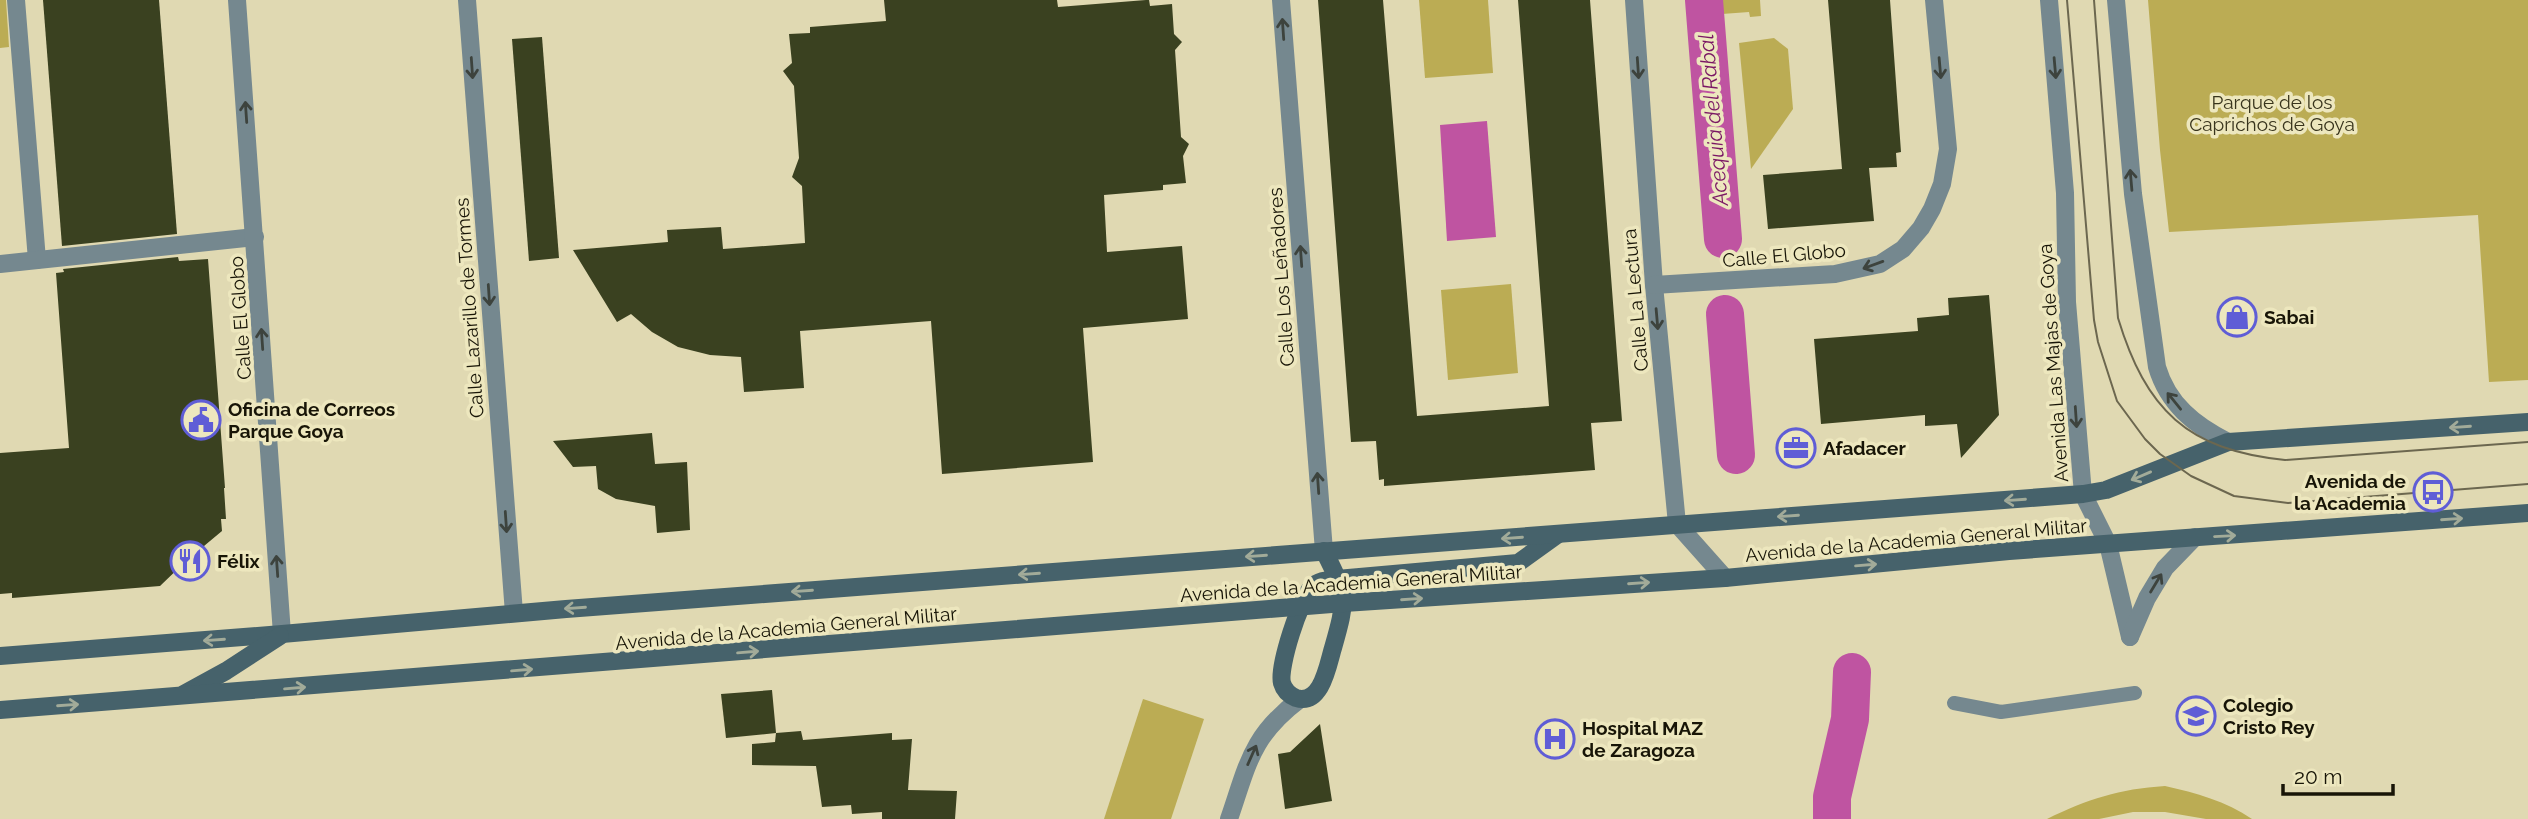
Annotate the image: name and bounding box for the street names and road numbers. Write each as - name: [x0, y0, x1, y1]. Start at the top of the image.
- street label: Calle Los Leñadores: [1264, 187, 1298, 367]
- street label: Calle Lazarillo de Tormes: [450, 197, 488, 419]
- street label: Calle La Lectura: [1618, 228, 1652, 372]
- street label: Calle El Globo: [1721, 239, 1847, 271]
- street label: Avenida Las Majas de Goya: [2034, 243, 2072, 483]
- street label: Calle El Globo: [225, 255, 255, 381]
- street label: Avenida de la Academia General Militar: [1744, 514, 2088, 566]
- street label: Avenida de la Academia General Militar: [1179, 560, 1523, 606]
- street label: Avenida de la Academia General Militar: [614, 602, 958, 654]

